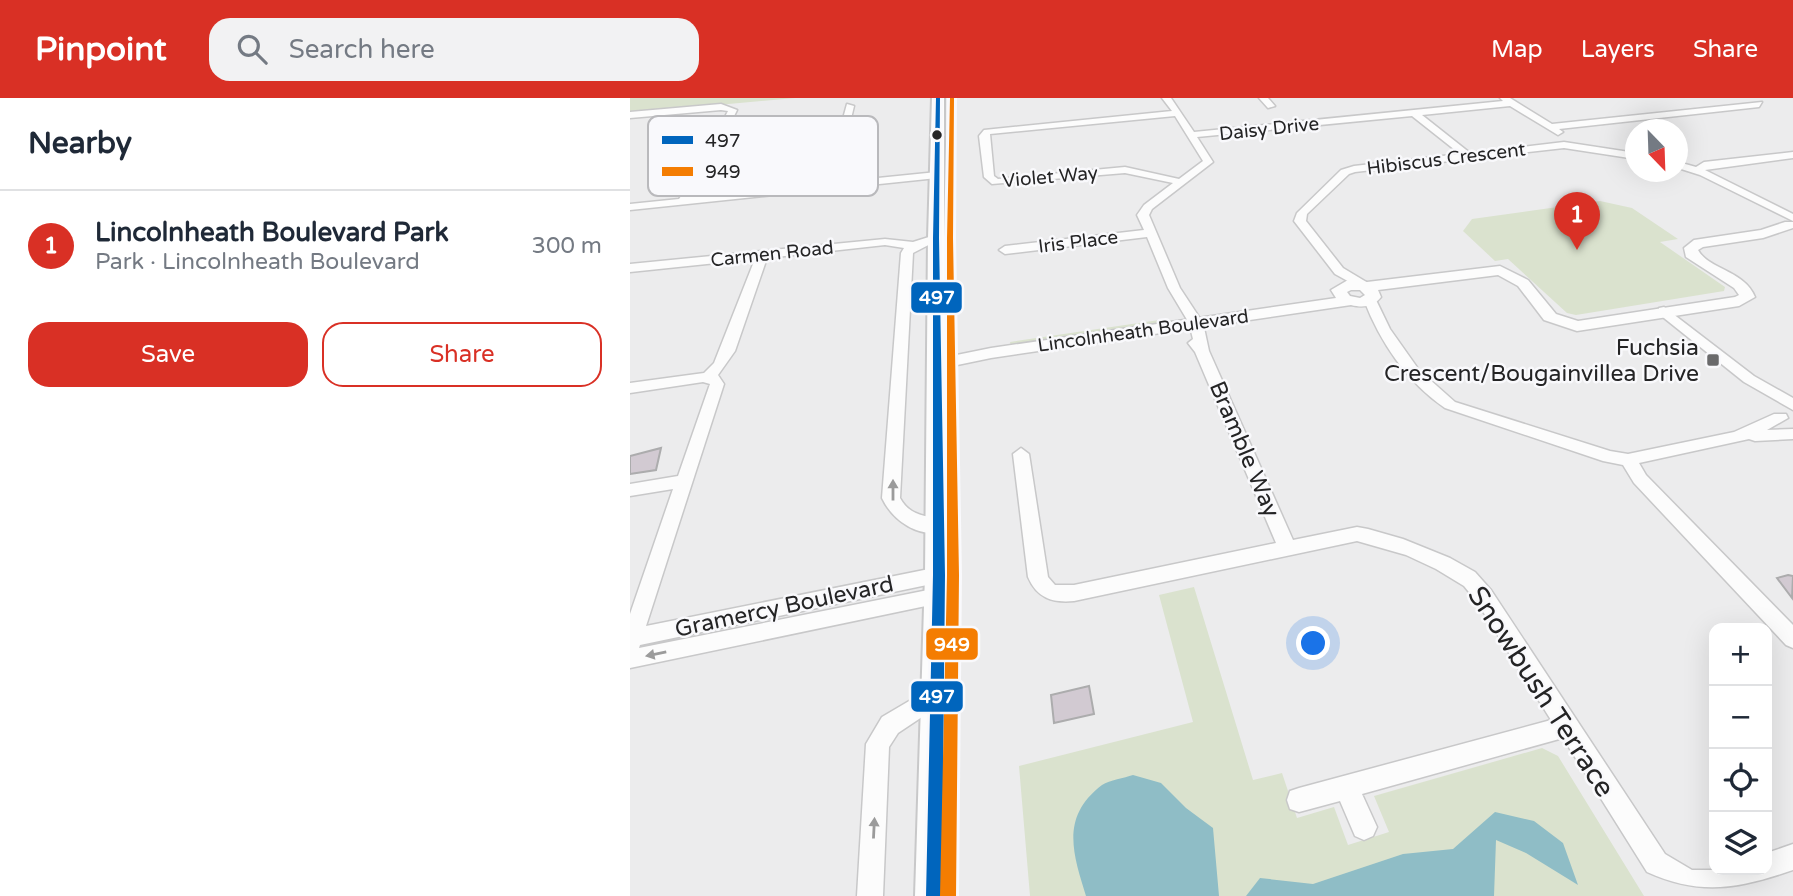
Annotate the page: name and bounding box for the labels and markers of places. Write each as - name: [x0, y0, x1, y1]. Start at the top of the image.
- unlabelled marker: [930, 128, 944, 142]
- pin: 1: [1554, 192, 1600, 250]
- place label: Fuchsia Crescent/Bougainvillea Drive: [1384, 334, 1699, 388]
- marker: Fuchsia Crescent/Bougainvillea Drive: [1705, 352, 1721, 368]

